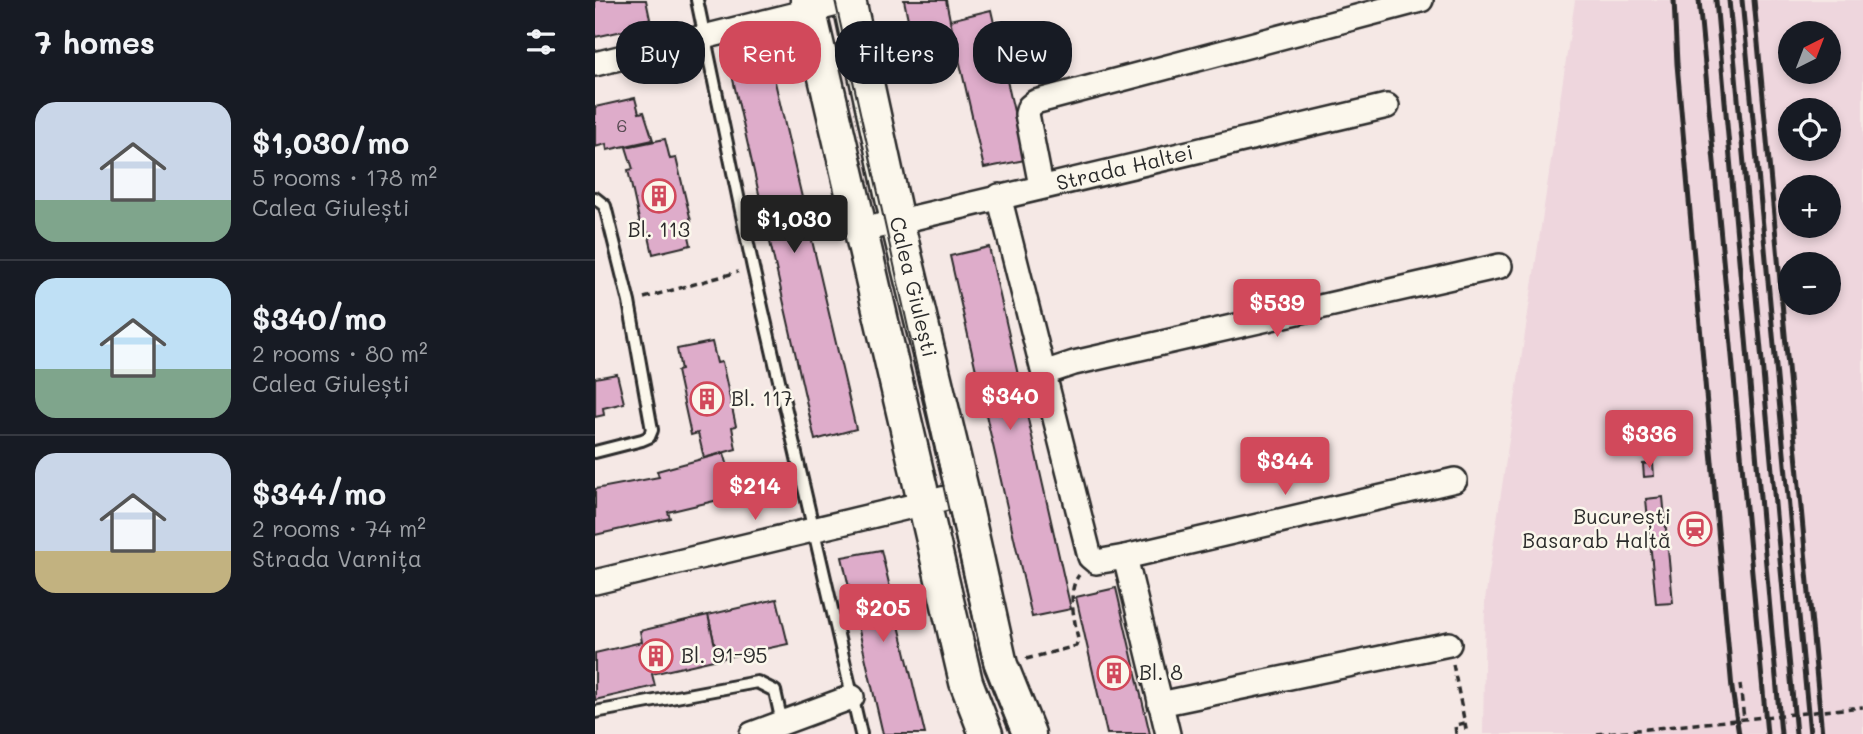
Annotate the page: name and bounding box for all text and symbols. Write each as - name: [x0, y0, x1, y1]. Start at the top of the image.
- chip: Buy: [616, 21, 705, 84]
- chip: Rent: [719, 21, 821, 84]
- chip: Filters: [835, 21, 959, 84]
- chip: New: [973, 21, 1072, 84]
- north arrow: [1778, 21, 1841, 84]
- map controls: [1778, 21, 1841, 315]
- text: 7 homes: [35, 22, 155, 62]
- icon: filters: [522, 23, 560, 61]
- button: locate: [1778, 98, 1841, 161]
- house number: 6: [617, 113, 627, 137]
- text: $1,030/mo: [252, 122, 409, 162]
- icon: home: [91, 130, 175, 214]
- street label: Strada Haltei: [1053, 137, 1196, 196]
- text: 5 rooms · 178 m²: [252, 162, 437, 192]
- button: +: [1778, 175, 1841, 238]
- building icon: Bl. 113: [640, 177, 678, 215]
- text: Calea Giulești: [252, 192, 409, 222]
- pin: $1,030: [737, 196, 851, 255]
- text: $1,030: [757, 203, 831, 233]
- street label: Calea Giulești: [884, 213, 944, 360]
- place label: Bl. 113: [628, 215, 690, 242]
- button: −: [1778, 252, 1841, 315]
- pin: $539: [1236, 280, 1318, 339]
- text: $539: [1249, 287, 1305, 317]
- text: $340/mo: [252, 298, 386, 338]
- icon: home: [91, 306, 175, 390]
- text: 2 rooms · 80 m²: [252, 338, 428, 368]
- text: Calea Giulești: [252, 368, 409, 398]
- pin: $340: [969, 372, 1051, 432]
- building icon: Bl. 117: [688, 380, 726, 418]
- text: $340: [981, 380, 1039, 410]
- place label: Bl. 117: [731, 384, 793, 411]
- pin: $336: [1608, 410, 1690, 470]
- text: $336: [1621, 418, 1677, 448]
- pin: $344: [1244, 438, 1326, 497]
- text: $344: [1256, 445, 1314, 475]
- pin: $214: [714, 462, 796, 522]
- text: $214: [729, 470, 781, 500]
- text: $344/mo: [252, 473, 386, 513]
- icon: home: [91, 481, 175, 565]
- place label: București Basarab Haltă: [1522, 502, 1671, 553]
- station icon: București Basarab Haltă: [1676, 510, 1714, 548]
- text: 2 rooms · 74 m²: [252, 513, 426, 543]
- text: Strada Varnița: [252, 543, 422, 573]
- pin: $205: [842, 584, 924, 644]
- text: $205: [855, 592, 911, 622]
- building icon: Bl. 91-95: [637, 637, 675, 675]
- place label: Bl. 91-95: [681, 641, 768, 668]
- building icon: Bl. 8: [1095, 654, 1133, 692]
- place label: Bl. 8: [1139, 658, 1183, 685]

